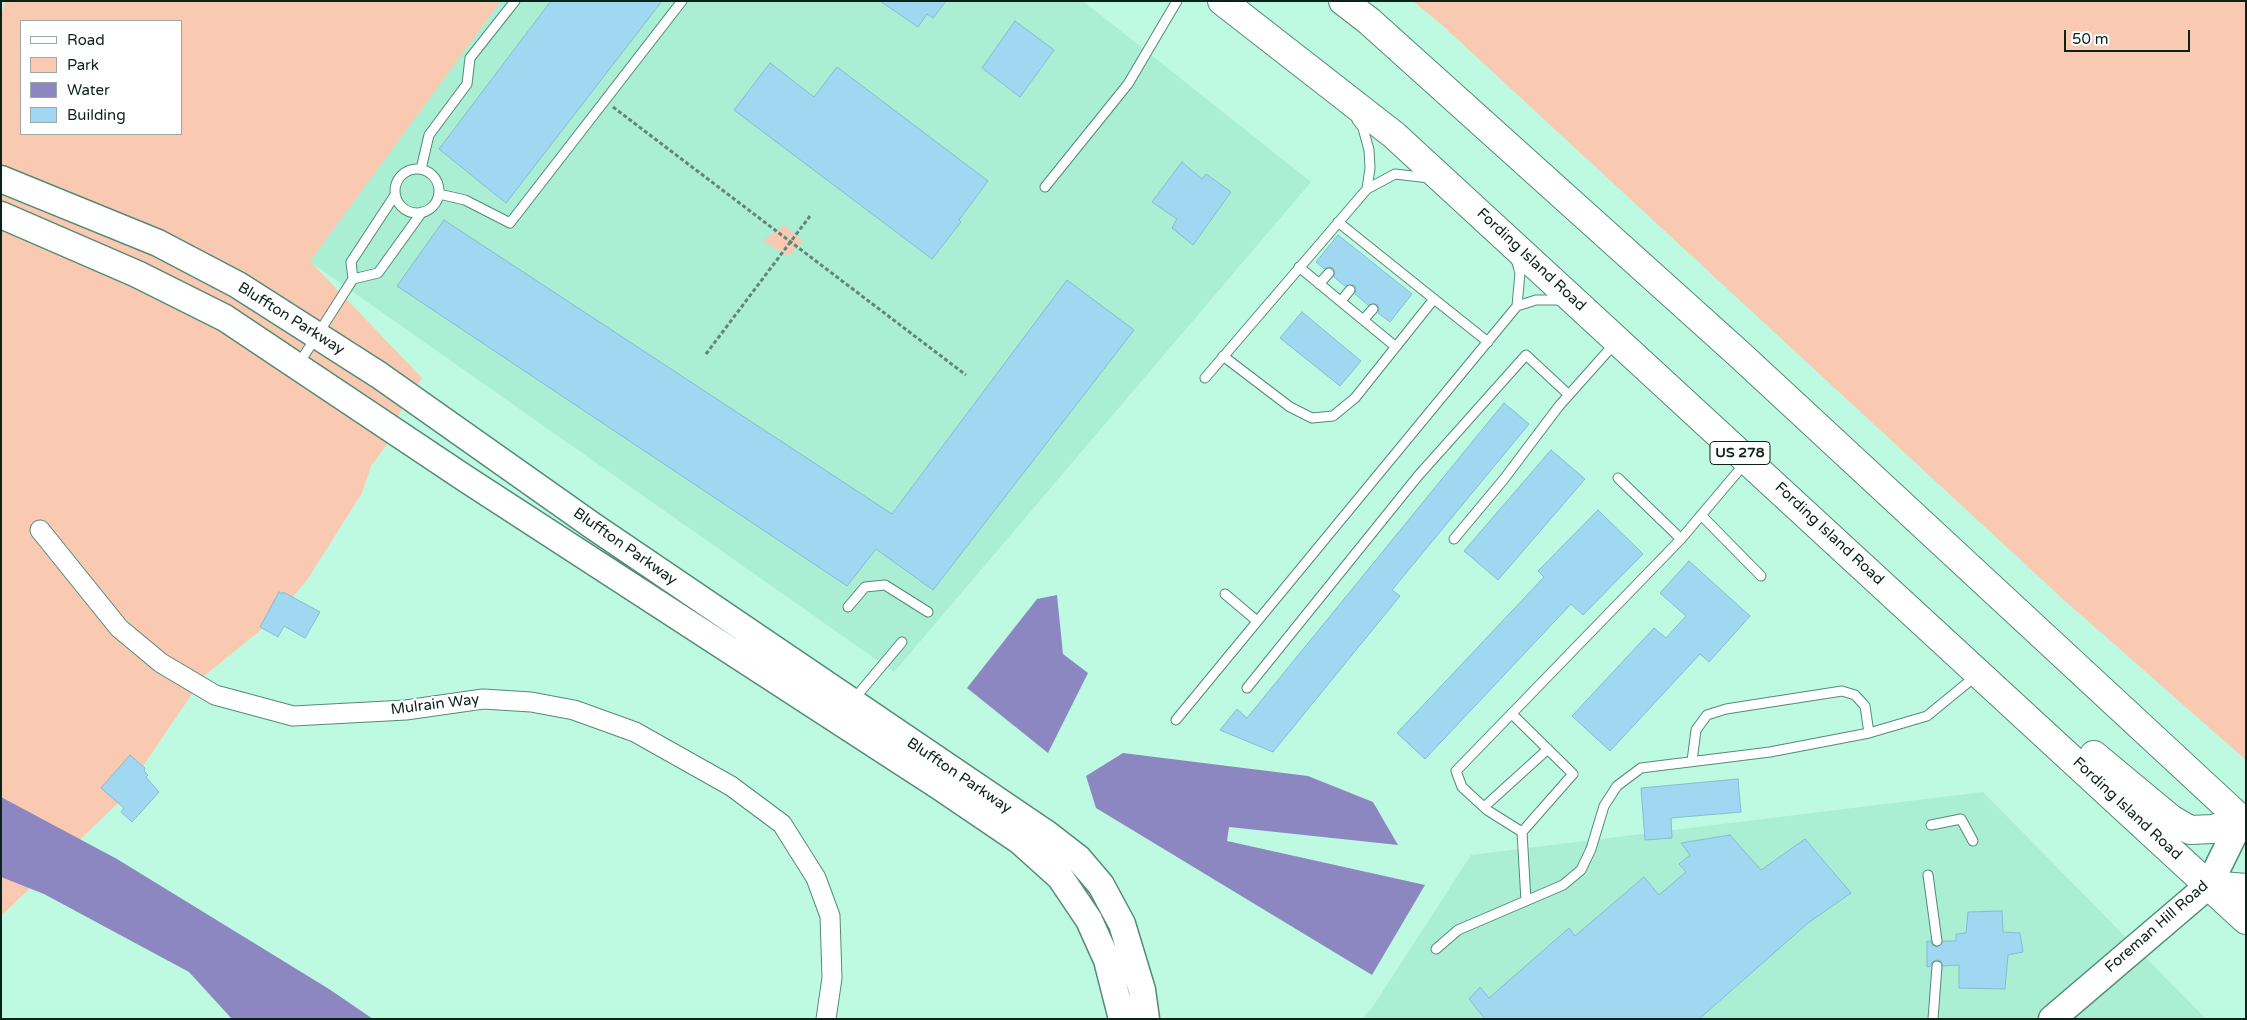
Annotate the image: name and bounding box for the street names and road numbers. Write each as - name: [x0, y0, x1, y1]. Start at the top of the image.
- street label: Fording Island Road: [1473, 205, 1589, 315]
- street label: Bluffton Parkway: [234, 279, 348, 359]
- road number: US 278: [1710, 442, 1770, 464]
- street label: Fording Island Road: [1771, 479, 1887, 589]
- street label: Bluffton Parkway: [570, 504, 680, 590]
- street label: Mulrain Way: [390, 691, 480, 719]
- street label: Bluffton Parkway: [903, 734, 1015, 818]
- street label: Fording Island Road: [2069, 754, 2185, 864]
- street label: Foreman Hill Road: [2102, 877, 2212, 977]

